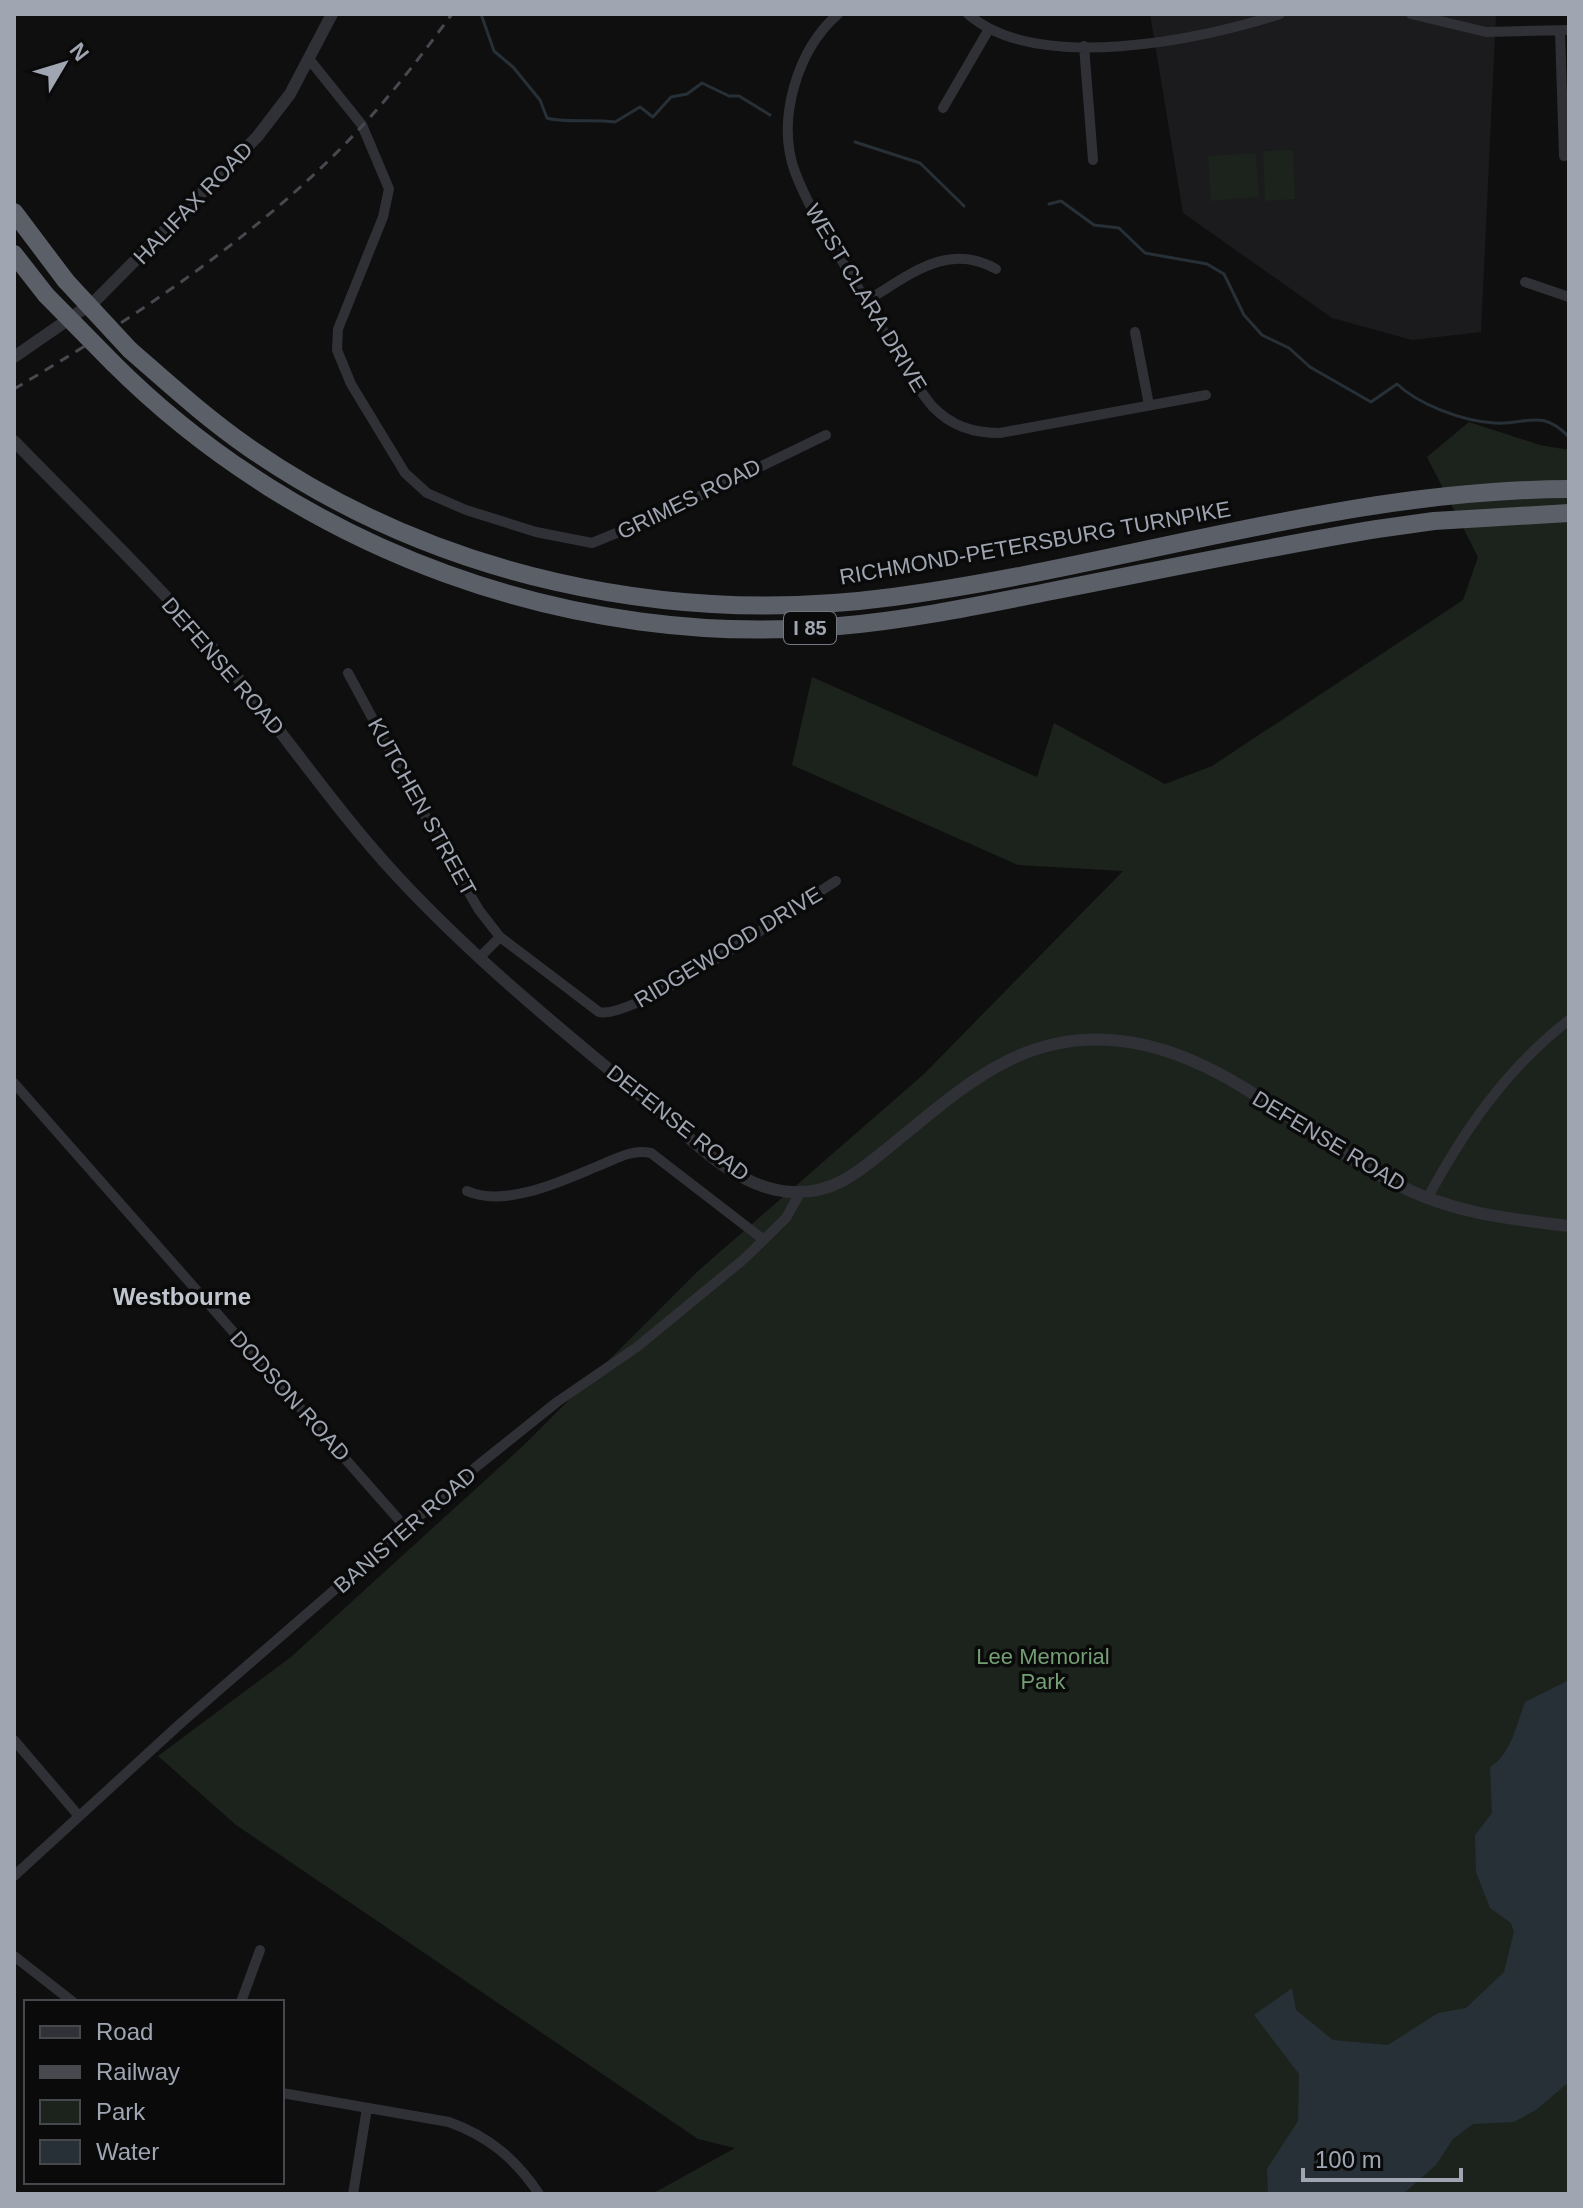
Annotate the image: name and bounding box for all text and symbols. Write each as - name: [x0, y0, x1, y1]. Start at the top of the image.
- north arrow: [24, 24, 104, 104]
- text: N: [65, 38, 94, 66]
- street label: HALIFAX ROAD: [128, 137, 258, 269]
- street label: WEST CLARA DRIVE: [800, 200, 932, 396]
- street label: GRIMES ROAD: [613, 453, 765, 545]
- street label: RICHMOND-PETERSBURG TURNPIKE: [837, 496, 1233, 590]
- street label: DEFENSE ROAD: [157, 592, 289, 740]
- road number: I 85: [784, 612, 836, 644]
- street label: KUTCHEN STREET: [363, 714, 481, 900]
- street label: RIDGEWOOD DRIVE: [630, 881, 826, 1013]
- street label: DEFENSE ROAD: [602, 1060, 754, 1186]
- street label: DEFENSE ROAD: [1248, 1086, 1410, 1196]
- district label: Westbourne: [113, 1283, 251, 1310]
- street label: DODSON ROAD: [225, 1326, 355, 1466]
- street label: BANISTER ROAD: [329, 1462, 481, 1598]
- park label: Lee Memorial Park: [976, 1644, 1110, 1694]
- legend: [24, 2000, 284, 2184]
- text: Road: [96, 2018, 153, 2045]
- text: Railway: [96, 2058, 180, 2085]
- text: Park: [96, 2098, 146, 2125]
- scale bar: [1303, 2132, 1461, 2182]
- text: Water: [96, 2138, 159, 2165]
- text: 100 m: [1315, 2146, 1382, 2173]

